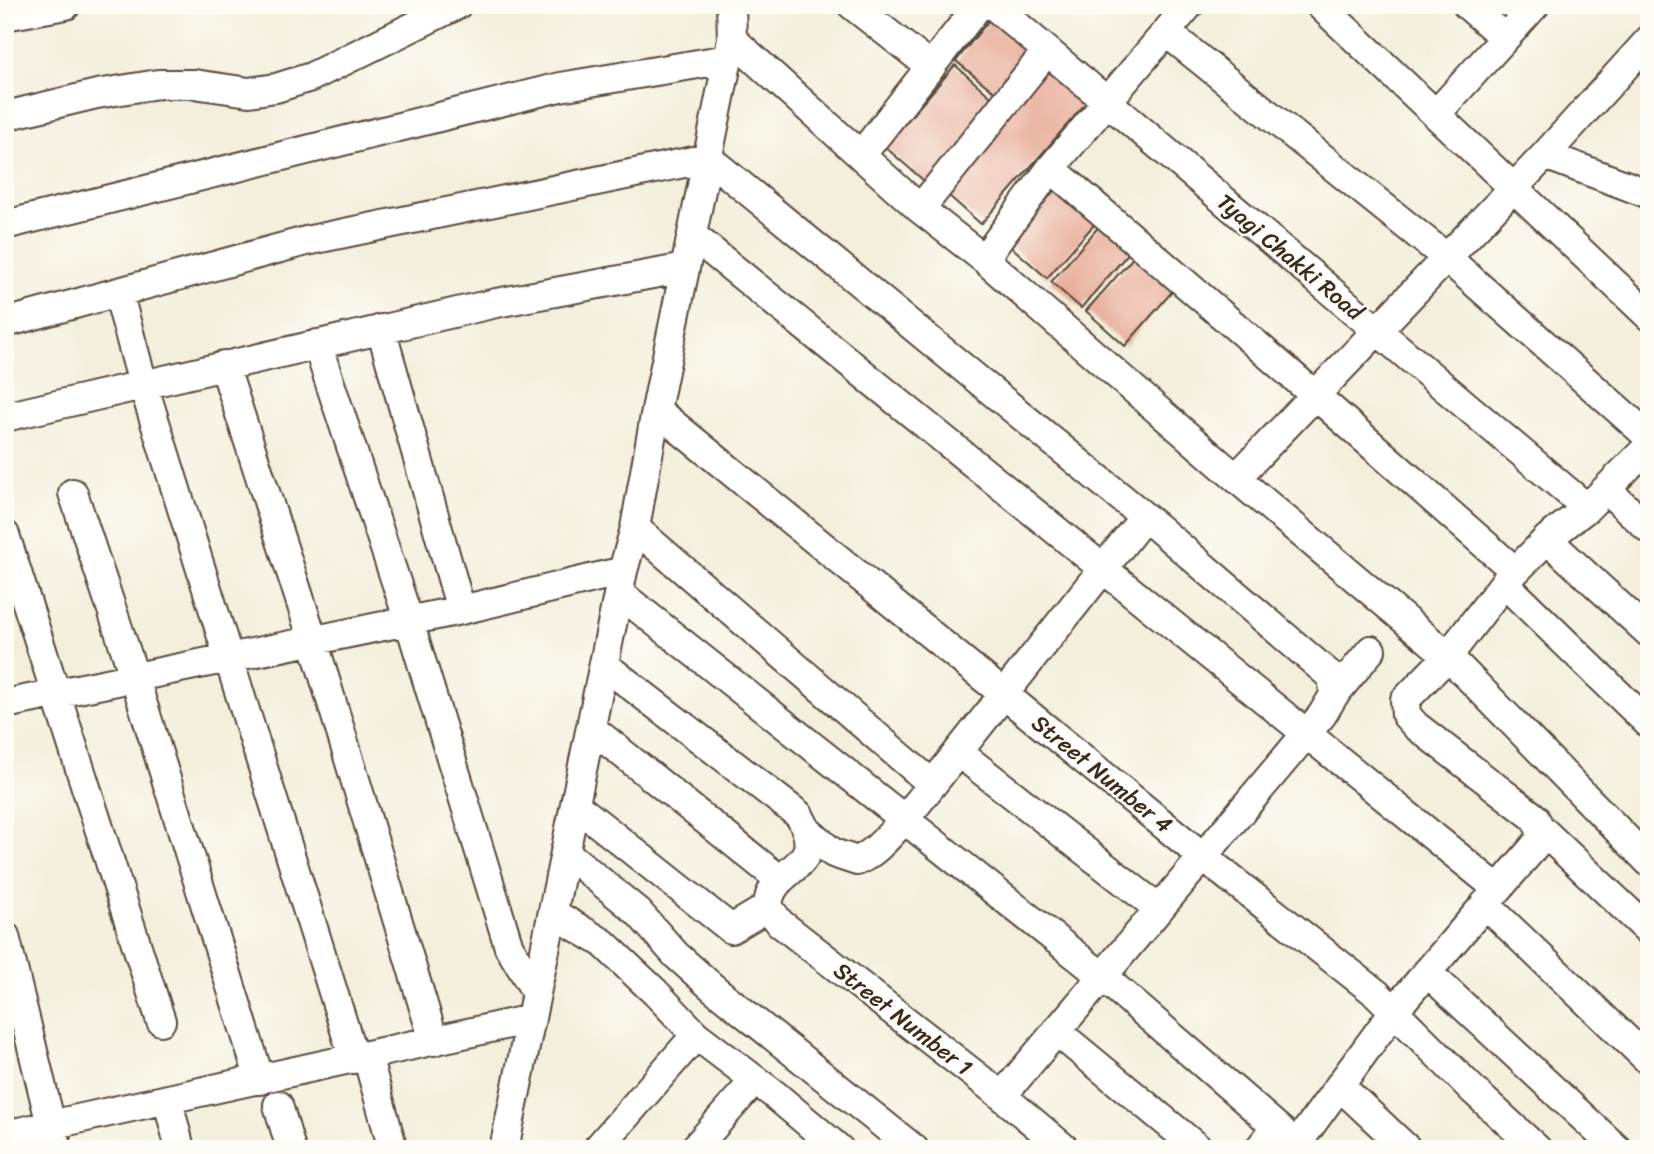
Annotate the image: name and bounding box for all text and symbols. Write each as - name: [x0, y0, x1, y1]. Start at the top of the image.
- street label: Tyagi Chakki Road: [1207, 183, 1374, 332]
- street label: Street Number 4: [1022, 704, 1182, 844]
- street label: Street Number 1: [824, 951, 982, 1087]

